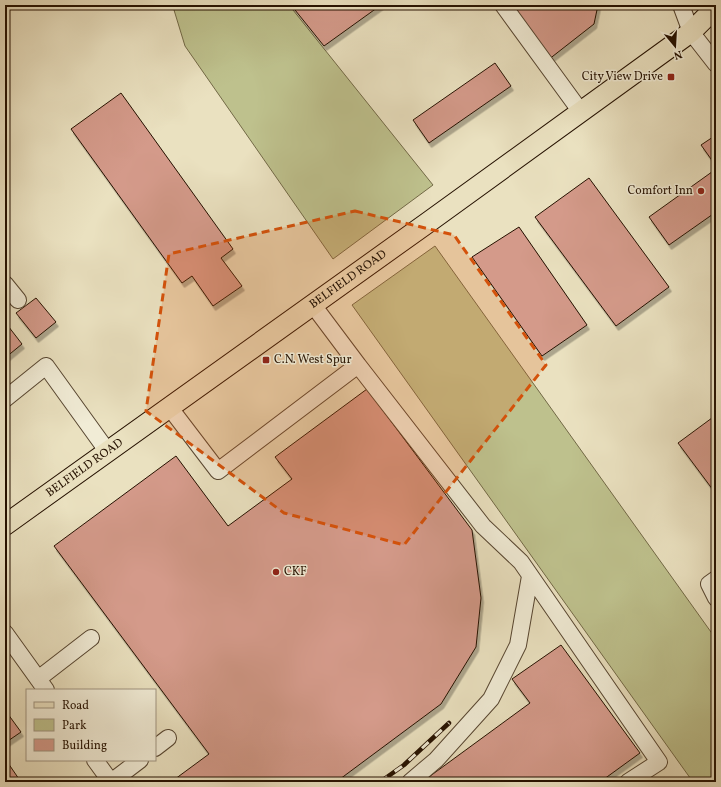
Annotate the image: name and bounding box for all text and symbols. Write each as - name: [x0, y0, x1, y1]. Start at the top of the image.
- north arrow: [655, 26, 695, 66]
- text: N: [672, 46, 684, 62]
- place label: City View Drive: [582, 69, 663, 85]
- marker: City View Drive: [666, 72, 676, 82]
- place label: Comfort Inn: [627, 183, 693, 199]
- marker: Comfort Inn: [696, 186, 706, 196]
- street label: BELFIELD ROAD: [306, 246, 390, 313]
- place label: C.N. West Spur: [274, 352, 351, 368]
- marker: C.N. West Spur: [261, 355, 271, 365]
- street label: BELFIELD ROAD: [43, 435, 127, 501]
- place label: CKF: [284, 564, 307, 580]
- marker: CKF: [271, 567, 281, 577]
- legend: [26, 689, 156, 761]
- text: Road: [62, 698, 89, 714]
- text: Park: [62, 718, 87, 734]
- text: Building: [62, 738, 107, 754]

